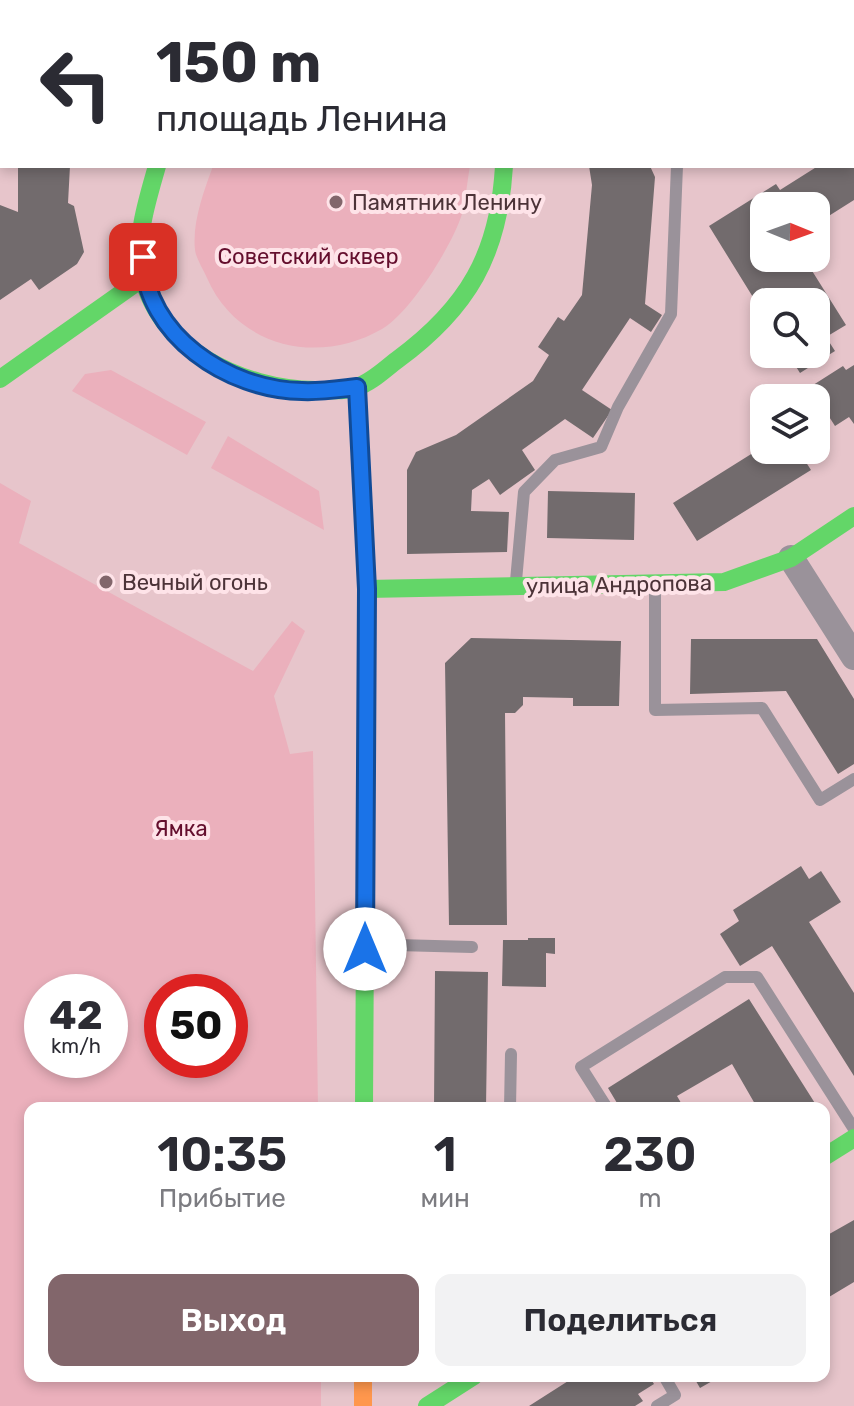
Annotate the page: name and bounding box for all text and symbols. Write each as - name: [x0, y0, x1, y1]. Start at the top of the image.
- text: 150 m: [156, 30, 321, 96]
- icon: left: [24, 32, 128, 136]
- text: площадь Ленина: [156, 97, 448, 140]
- place label: Памятник Ленину: [352, 189, 542, 216]
- north arrow: [750, 192, 830, 272]
- map controls: [750, 192, 830, 464]
- marker: Памятник Ленину: [327, 193, 345, 211]
- pin: [109, 223, 177, 291]
- icon: arrive: [121, 235, 165, 279]
- park label: Советский сквер: [217, 243, 399, 270]
- button: search: [750, 288, 830, 368]
- button: layers: [750, 384, 830, 464]
- place label: Вечный огонь: [122, 569, 268, 596]
- street label: улица Андропова: [526, 569, 712, 600]
- marker: Вечный огонь: [97, 573, 115, 591]
- park label: Ямка: [154, 815, 208, 842]
- position arrow: [323, 907, 407, 991]
- speed limit sign: 50: [144, 974, 248, 1078]
- text: 42: [49, 992, 103, 1039]
- text: km/h: [51, 1034, 101, 1058]
- text: 10:35: [157, 1126, 287, 1183]
- text: 1: [434, 1126, 457, 1183]
- text: 230: [603, 1126, 697, 1183]
- text: Прибытие: [159, 1183, 286, 1214]
- text: мин: [421, 1183, 470, 1214]
- text: m: [638, 1183, 662, 1214]
- button: Выход: [48, 1274, 419, 1366]
- button: Поделиться: [435, 1274, 806, 1366]

